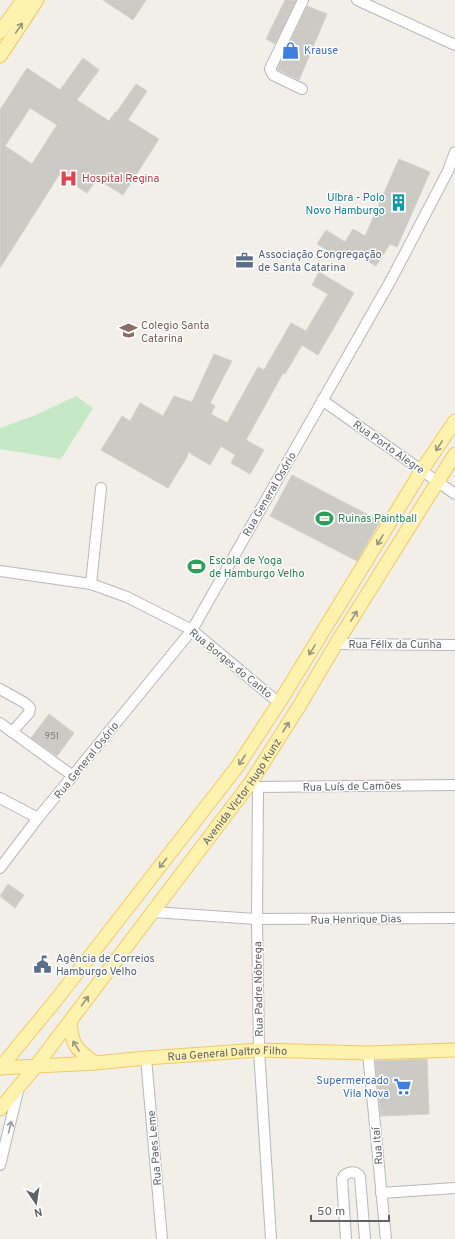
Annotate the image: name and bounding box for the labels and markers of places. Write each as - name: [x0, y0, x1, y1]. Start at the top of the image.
- shop icon: Krause: [281, 40, 301, 60]
- place label: Krause: [304, 44, 338, 58]
- hospital icon: Hospital Regina: [59, 168, 79, 188]
- place label: Hospital Regina: [82, 172, 160, 186]
- place label: Ulbra - Polo Novo Hamburgo: [305, 191, 385, 218]
- building icon: Ulbra - Polo Novo Hamburgo: [388, 193, 408, 213]
- place label: Associação Congregação de Santa Catarina: [258, 248, 382, 275]
- office icon: Associação Congregação de Santa Catarina: [235, 250, 255, 270]
- place label: Colegio Santa Catarina: [141, 319, 210, 346]
- school or university icon: Colegio Santa Catarina: [118, 321, 138, 341]
- sports icon: Ruinas Paintball: [315, 508, 335, 528]
- place label: Ruinas Paintball: [338, 512, 417, 526]
- place label: Escola de Yoga de Hamburgo Velho: [209, 554, 305, 581]
- sports icon: Escola de Yoga de Hamburgo Velho: [186, 556, 206, 576]
- place label: Agência de Correios Hamburgo Velho: [56, 952, 155, 979]
- public building icon: Agência de Correios Hamburgo Velho: [33, 954, 53, 974]
- place label: Supermercado Vila Nova: [316, 1074, 389, 1101]
- supermarket icon: Supermercado Vila Nova: [392, 1076, 412, 1096]

